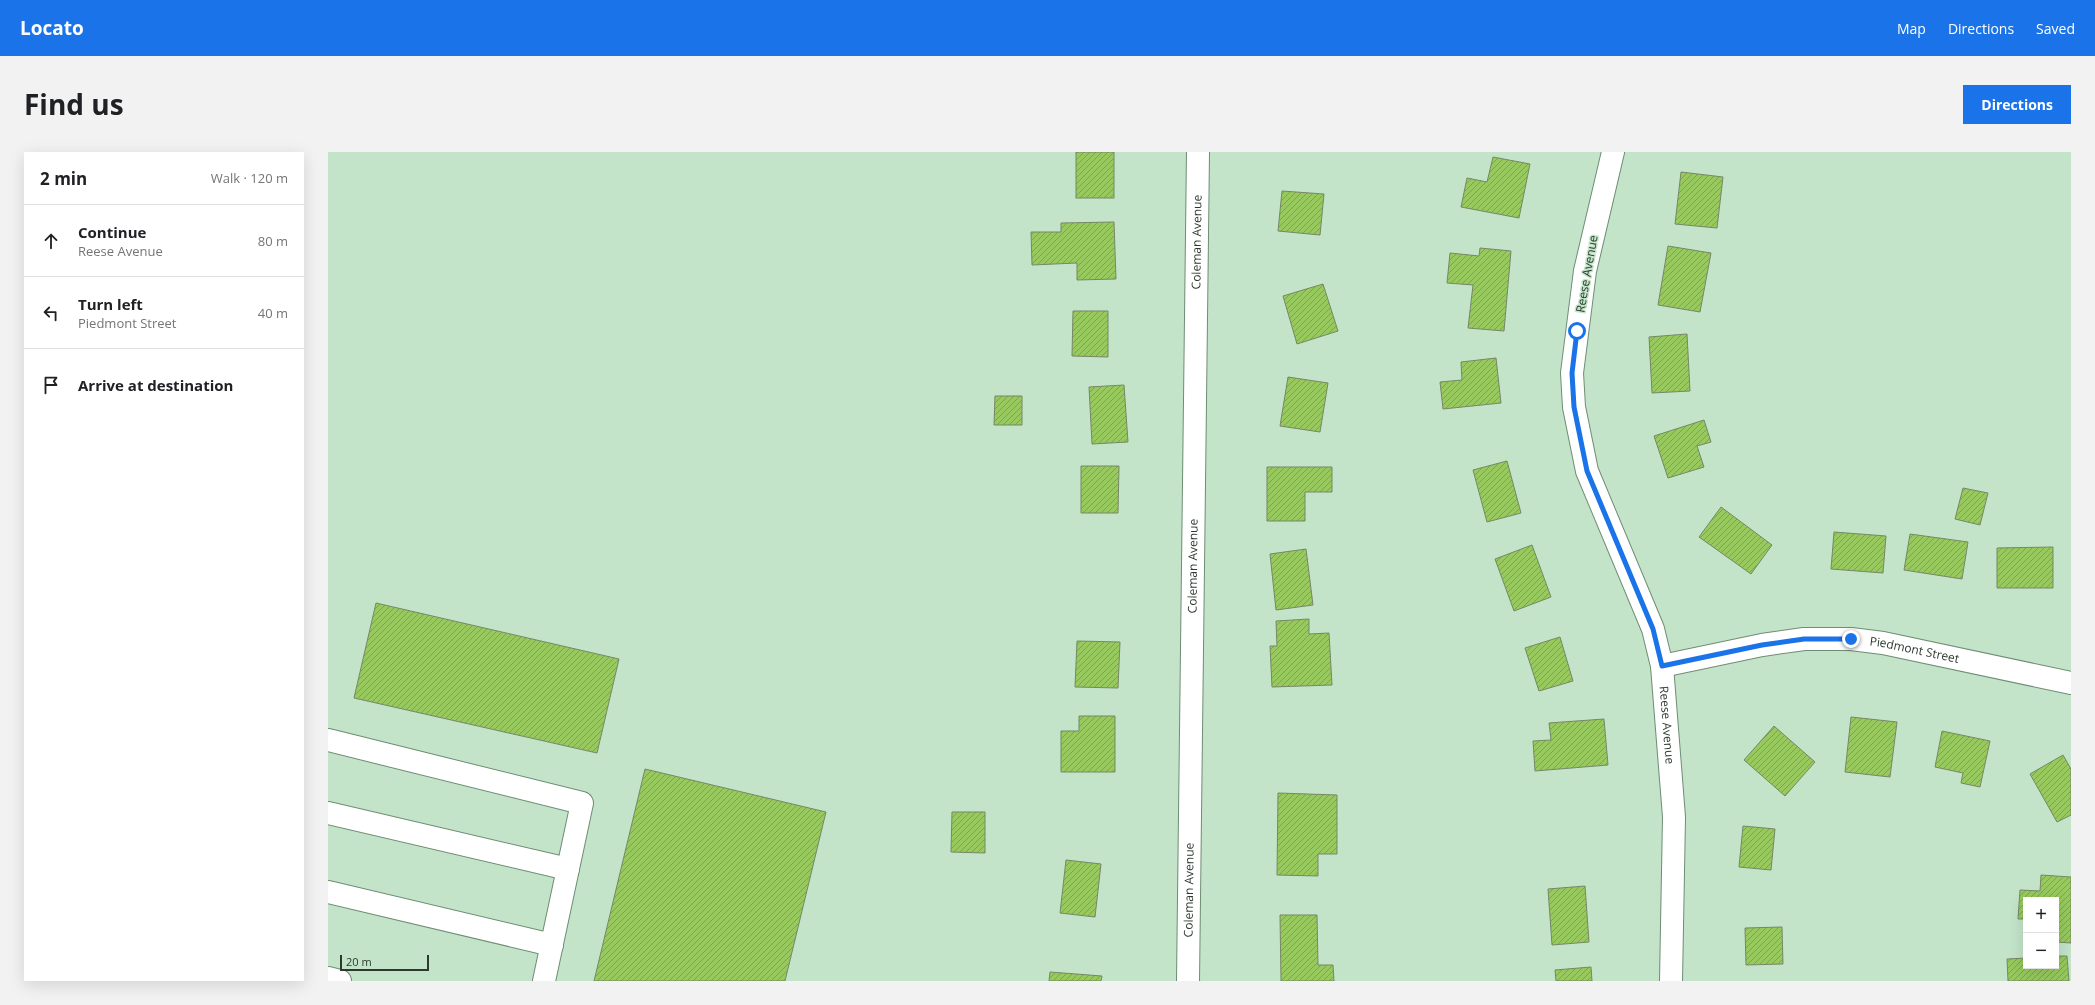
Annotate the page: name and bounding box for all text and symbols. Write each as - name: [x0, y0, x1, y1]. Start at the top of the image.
- text: Locato: [20, 15, 84, 41]
- text: Map: [1897, 19, 1926, 38]
- text: Directions: [1948, 19, 2014, 38]
- text: Saved: [2036, 19, 2075, 38]
- text: Find us: [24, 85, 124, 123]
- button: Directions: [1963, 85, 2071, 124]
- text: 2 min: [40, 167, 87, 190]
- text: Walk · 120 m: [211, 169, 288, 187]
- street label: Coleman Avenue: [1187, 194, 1205, 289]
- text: Continue: [78, 222, 146, 242]
- icon: ahead: [40, 230, 62, 252]
- text: 80 m: [258, 232, 288, 250]
- street label: Reese Avenue: [1571, 234, 1602, 314]
- text: Reese Avenue: [78, 242, 163, 260]
- text: Turn left: [78, 294, 143, 314]
- icon: left: [40, 302, 62, 324]
- text: 40 m: [258, 304, 288, 322]
- text: Piedmont Street: [78, 314, 177, 332]
- route start: [1568, 322, 1586, 340]
- icon: arrive: [40, 374, 62, 396]
- text: Arrive at destination: [78, 375, 233, 395]
- street label: Coleman Avenue: [1183, 518, 1202, 613]
- route end: [1842, 630, 1860, 648]
- street label: Piedmont Street: [1869, 632, 1961, 667]
- street label: Reese Avenue: [1656, 685, 1679, 765]
- street label: Coleman Avenue: [1180, 842, 1198, 937]
- map controls: [2023, 897, 2059, 969]
- button: +: [2023, 897, 2059, 933]
- button: −: [2023, 933, 2059, 969]
- scale bar: [340, 953, 429, 972]
- text: 20 m: [346, 954, 372, 969]

